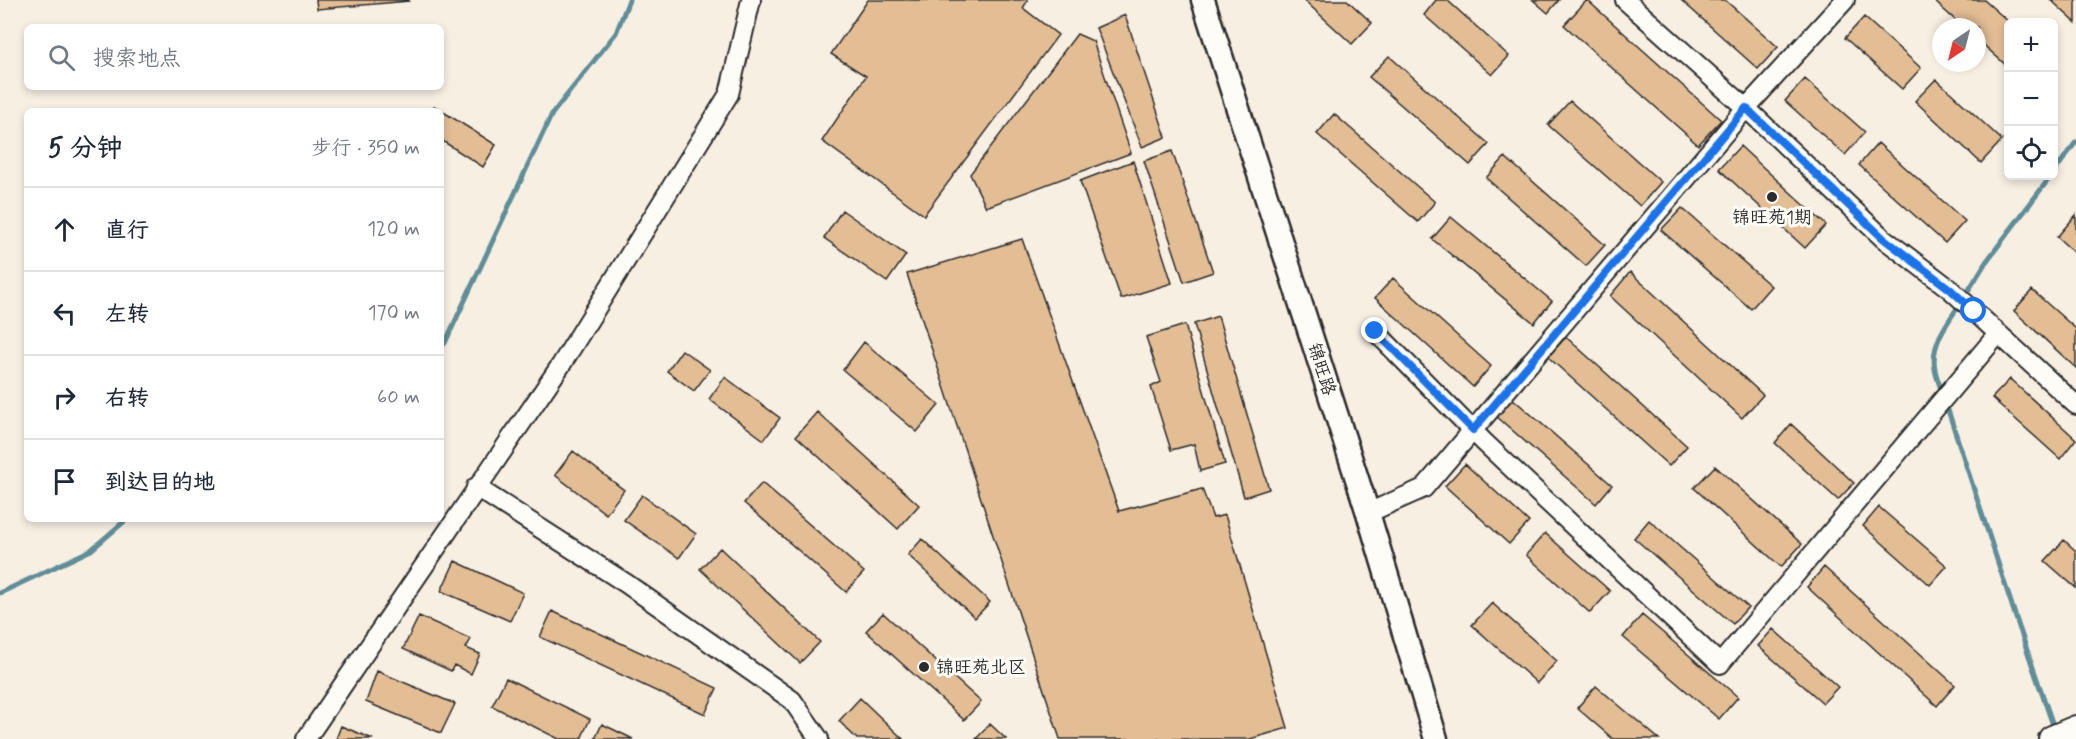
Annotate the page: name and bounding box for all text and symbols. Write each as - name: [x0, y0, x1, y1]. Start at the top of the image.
- north arrow: [1932, 18, 1986, 72]
- map controls: [2004, 18, 2058, 180]
- button: +: [2004, 18, 2058, 72]
- search box: [24, 24, 444, 90]
- icon: search: [45, 41, 78, 74]
- text: 搜索地点: [93, 45, 181, 73]
- button: −: [2004, 72, 2058, 126]
- button: locate: [2004, 126, 2058, 180]
- text: 5 分钟: [48, 132, 123, 166]
- text: 步行 · 350 m: [312, 135, 420, 162]
- marker: 锦旺苑1期: [1765, 190, 1779, 204]
- place label: 锦旺苑1期: [1732, 206, 1812, 230]
- icon: ahead: [48, 213, 81, 246]
- text: 120 m: [367, 216, 420, 243]
- text: 直行: [105, 217, 149, 245]
- icon: left: [48, 297, 81, 330]
- route start: [1960, 297, 1986, 323]
- text: 170 m: [368, 300, 420, 327]
- text: 左转: [105, 301, 149, 329]
- route end: [1361, 317, 1387, 343]
- street label: 锦旺路: [1301, 340, 1341, 399]
- icon: right: [48, 381, 81, 414]
- text: 60 m: [377, 384, 420, 411]
- text: 右转: [105, 385, 149, 413]
- icon: arrive: [48, 465, 81, 498]
- text: 到达目的地: [105, 469, 215, 497]
- place label: 锦旺苑北区: [936, 656, 1026, 680]
- marker: 锦旺苑北区: [917, 660, 931, 674]

